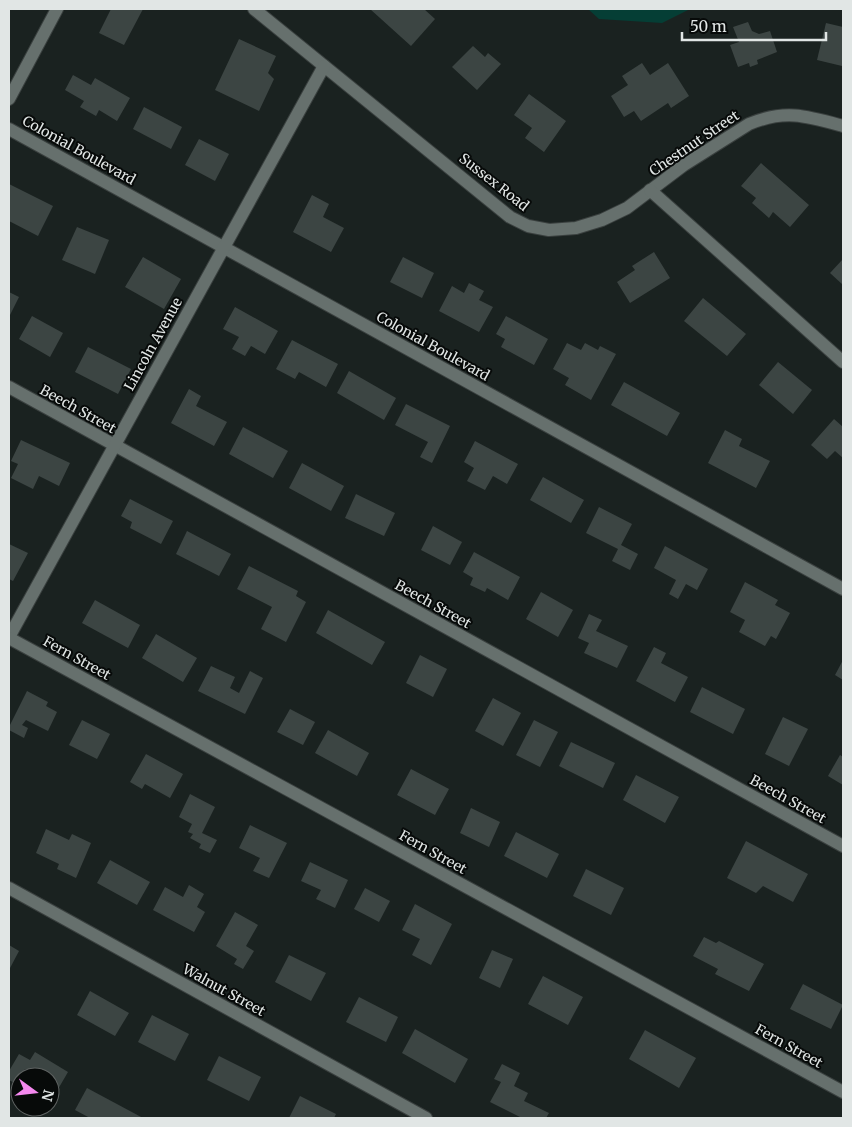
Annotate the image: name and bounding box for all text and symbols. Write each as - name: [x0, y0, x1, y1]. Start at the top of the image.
- scale bar: [682, 10, 826, 42]
- text: 50 m: [690, 17, 727, 36]
- street label: Chestnut Street: [646, 106, 743, 180]
- street label: Colonial Boulevard: [19, 111, 139, 189]
- street label: Sussex Road: [456, 149, 533, 215]
- street label: Lincoln Avenue: [120, 294, 186, 394]
- street label: Colonial Boulevard: [373, 307, 493, 385]
- street label: Beech Street: [37, 381, 120, 438]
- street label: Beech Street: [392, 576, 475, 633]
- street label: Fern Street: [40, 632, 114, 684]
- street label: Beech Street: [747, 771, 830, 828]
- street label: Fern Street: [396, 826, 470, 878]
- street label: Walnut Street: [179, 959, 269, 1020]
- street label: Fern Street: [752, 1020, 826, 1072]
- north arrow: [10, 1067, 60, 1117]
- text: N: [37, 1088, 58, 1103]

